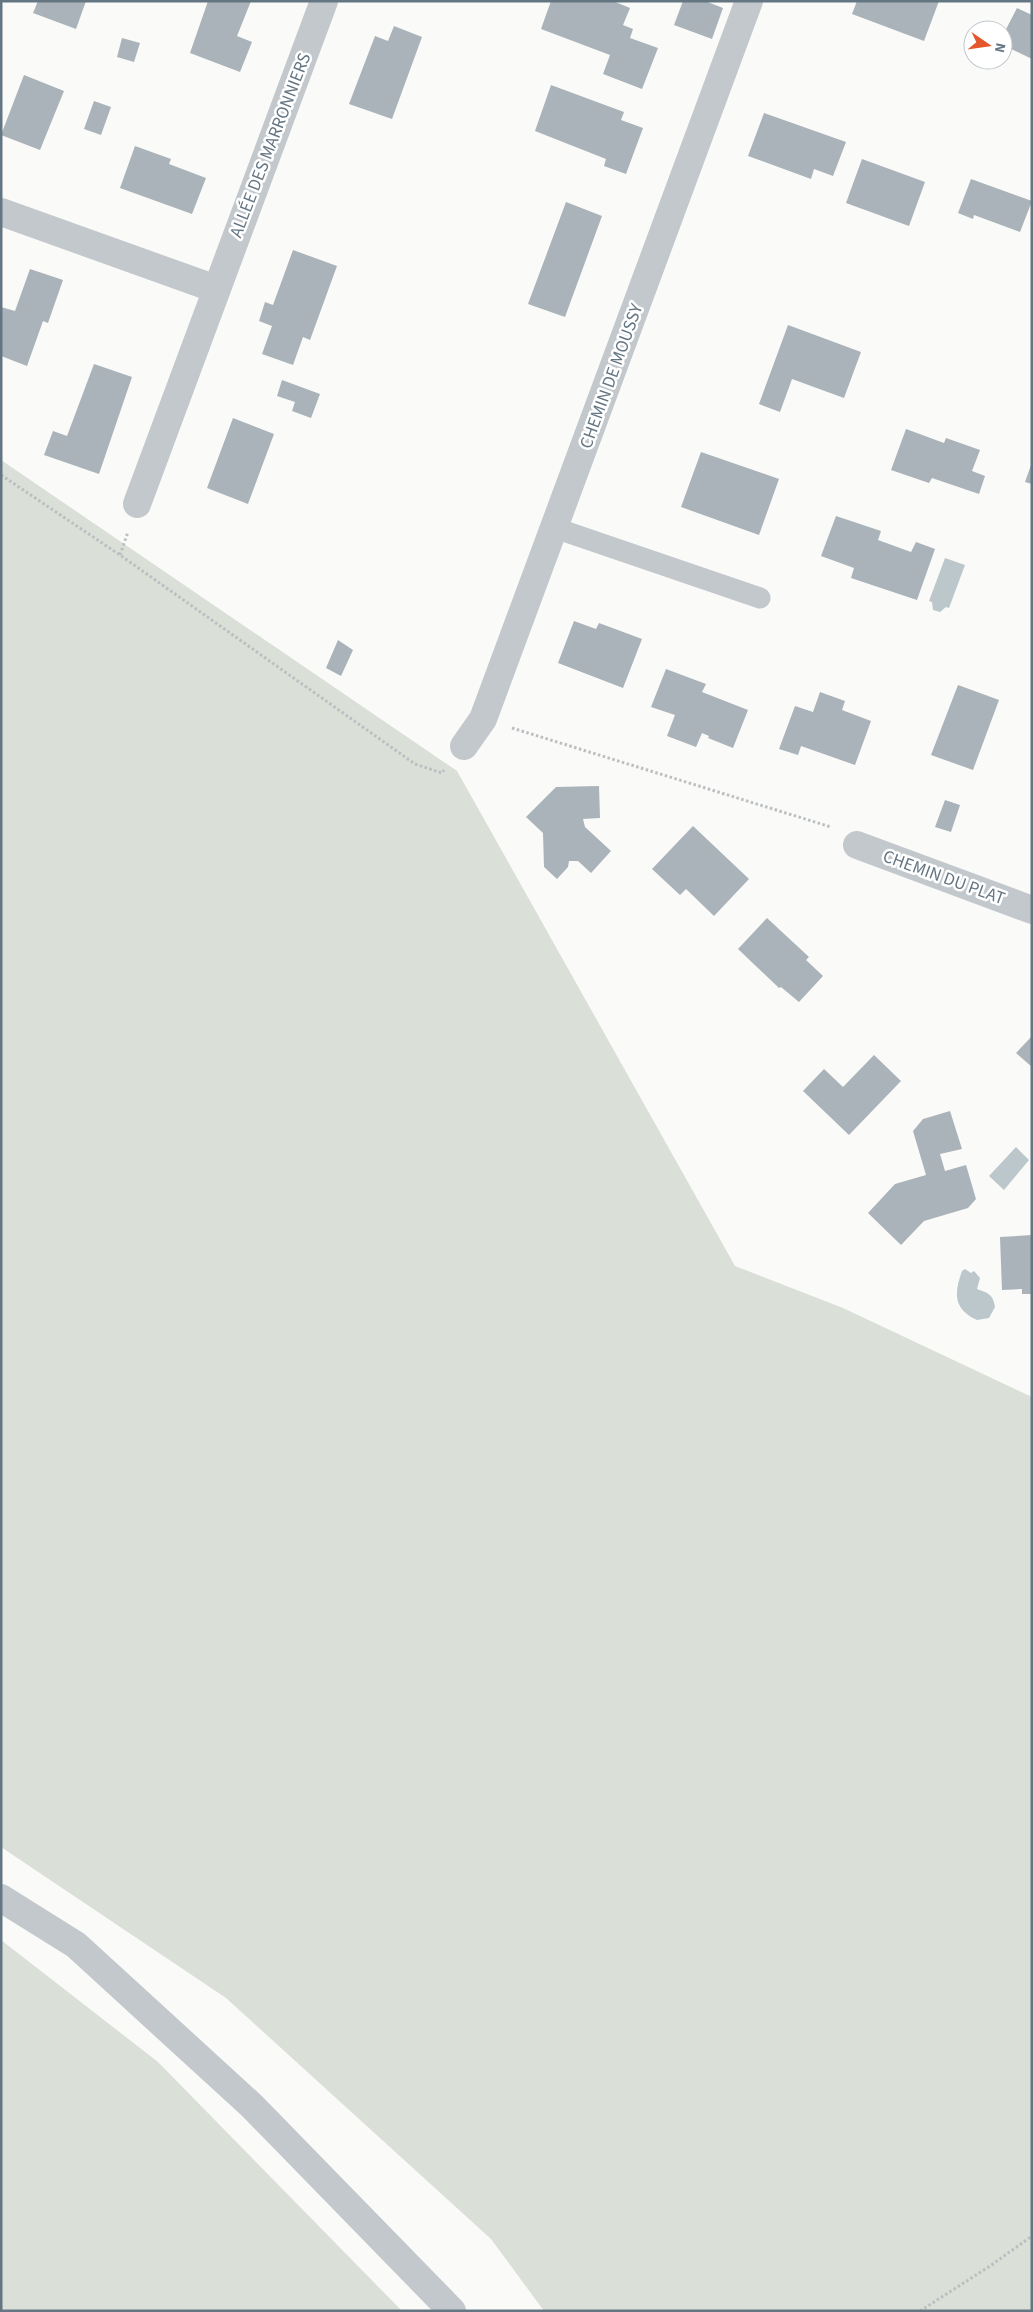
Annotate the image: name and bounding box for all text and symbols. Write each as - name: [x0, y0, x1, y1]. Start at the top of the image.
- north arrow: [963, 20, 1013, 70]
- text: N: [989, 41, 1010, 54]
- street label: ALLÉE DES MARRONNIERS: [224, 49, 317, 241]
- street label: CHEMIN DE MOUSSY: [574, 300, 649, 452]
- street label: CHEMIN DU PLAT: [879, 844, 1009, 911]

